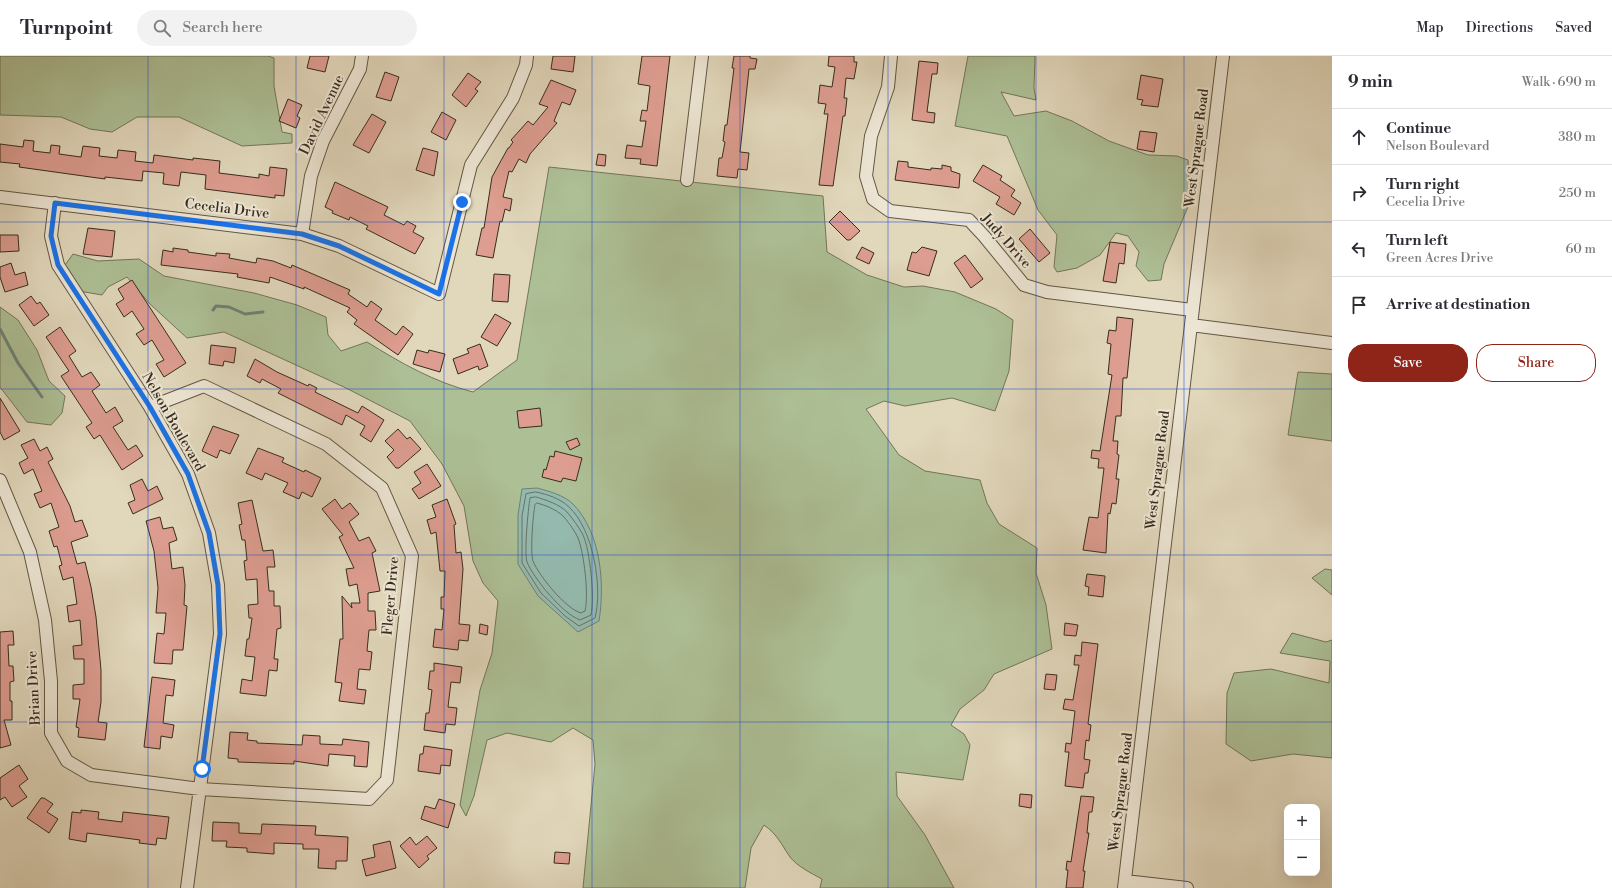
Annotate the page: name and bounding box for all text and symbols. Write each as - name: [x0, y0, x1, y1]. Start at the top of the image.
- search box: [137, 10, 417, 46]
- text: Turnpoint: [20, 16, 113, 40]
- icon: search: [151, 17, 173, 39]
- text: Search here: [183, 18, 263, 37]
- text: Map: [1416, 19, 1444, 37]
- text: Directions: [1466, 19, 1533, 37]
- text: Saved: [1555, 19, 1592, 37]
- text: 9 min: [1348, 71, 1393, 93]
- street label: David Avenue: [296, 72, 348, 158]
- text: Walk · 690 m: [1522, 74, 1596, 90]
- street label: West Sprague Road: [1181, 87, 1213, 210]
- text: Continue: [1386, 119, 1451, 138]
- icon: ahead: [1348, 126, 1370, 148]
- text: 380 m: [1558, 129, 1596, 145]
- text: Nelson Boulevard: [1386, 138, 1489, 154]
- text: Turn right: [1386, 175, 1460, 194]
- icon: right: [1348, 182, 1370, 204]
- text: 250 m: [1559, 185, 1596, 201]
- route end: [453, 193, 471, 211]
- text: Cecelia Drive: [1386, 194, 1465, 210]
- street label: Cecelia Drive: [184, 195, 270, 223]
- street label: Judy Drive: [976, 209, 1035, 272]
- text: Turn left: [1386, 231, 1448, 250]
- icon: left: [1348, 238, 1370, 260]
- text: 60 m: [1565, 241, 1596, 257]
- text: Green Acres Drive: [1386, 250, 1493, 266]
- icon: arrive: [1348, 294, 1370, 316]
- text: Arrive at destination: [1386, 295, 1530, 314]
- button: Save: [1348, 344, 1468, 382]
- button: Share: [1476, 344, 1596, 382]
- street label: Nelson Boulevard: [137, 369, 209, 475]
- street label: West Sprague Road: [1142, 409, 1174, 532]
- street label: Fleger Drive: [379, 556, 403, 636]
- street label: Brian Drive: [23, 650, 45, 727]
- street label: West Sprague Road: [1105, 731, 1137, 854]
- route start: [193, 760, 211, 778]
- map controls: [1284, 804, 1320, 876]
- button: +: [1284, 804, 1320, 840]
- button: −: [1284, 840, 1320, 876]

